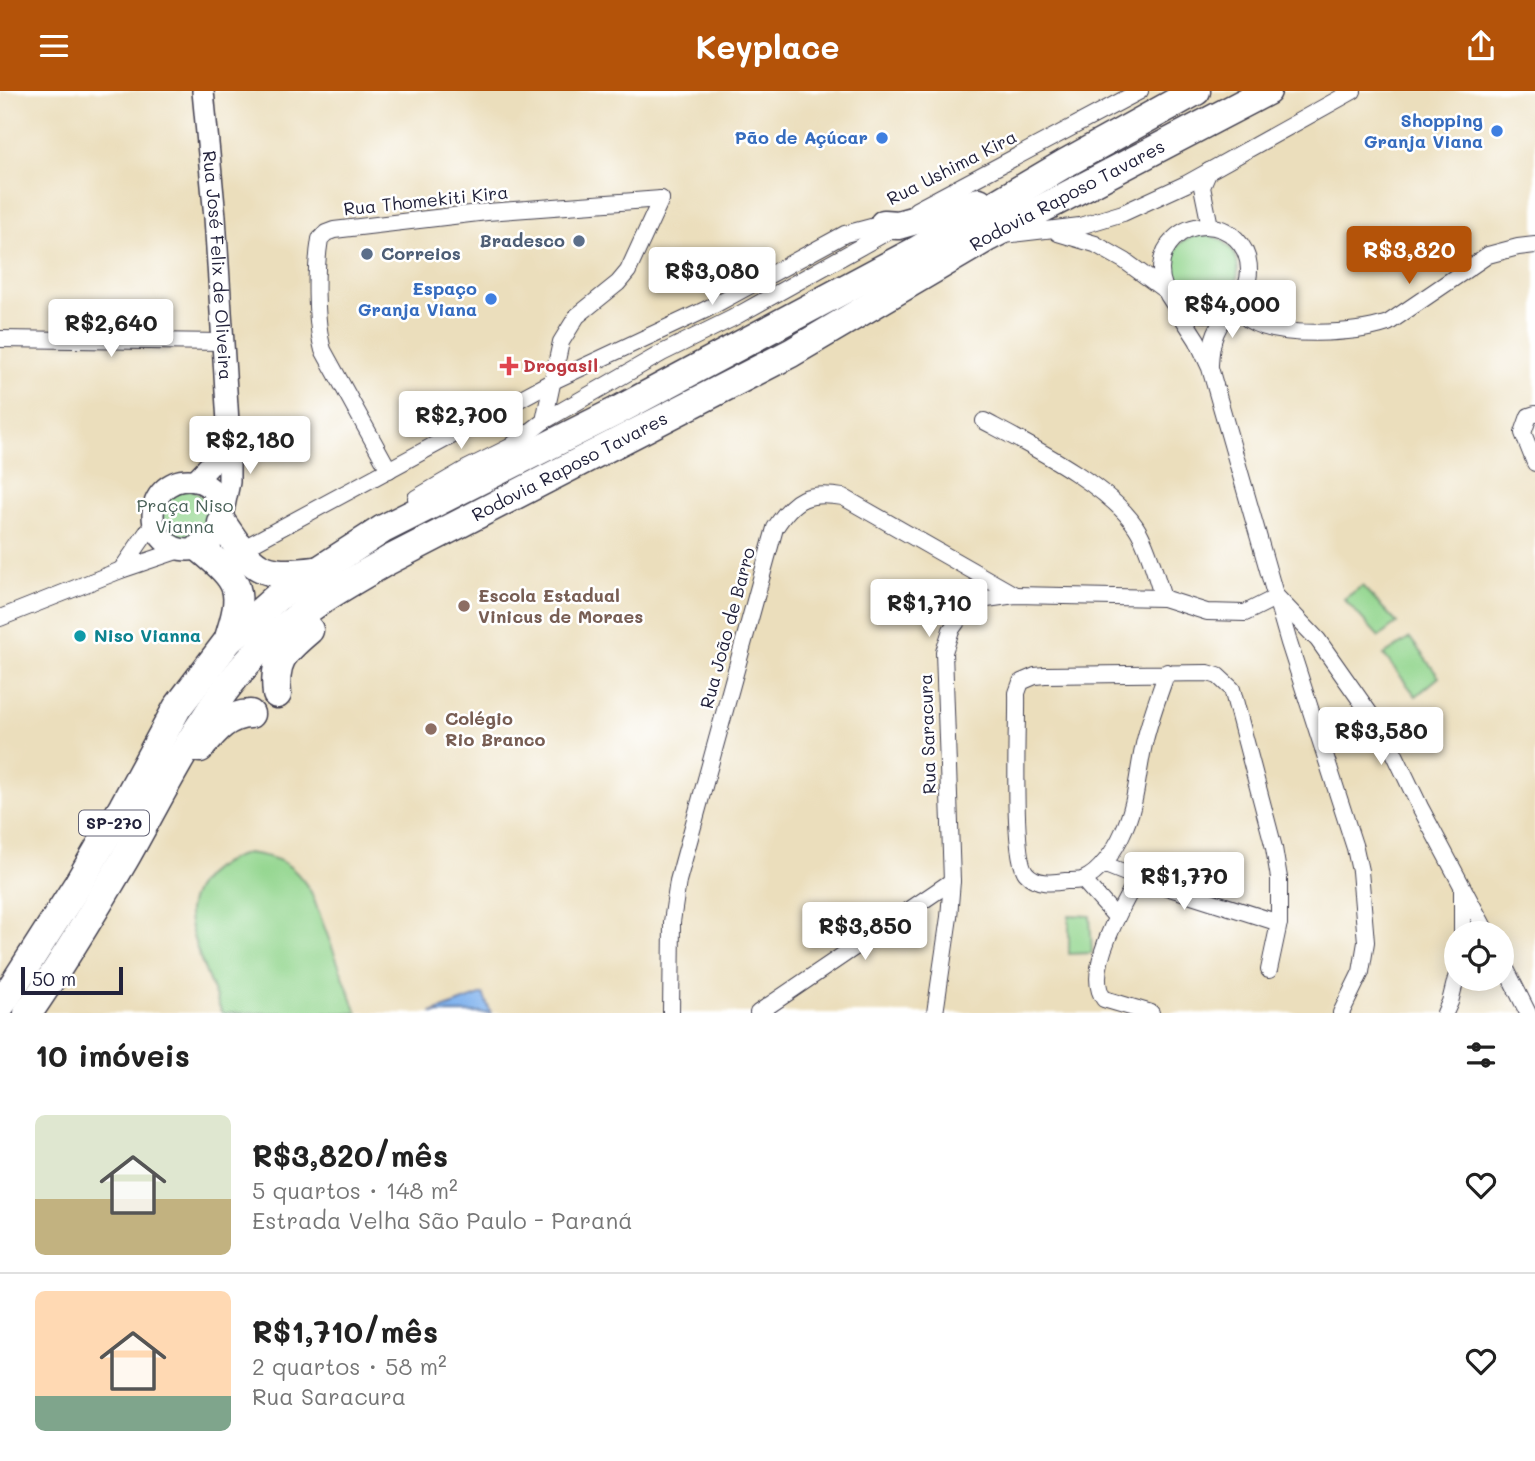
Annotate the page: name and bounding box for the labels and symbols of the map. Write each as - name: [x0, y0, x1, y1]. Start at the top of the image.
- place label: Shopping Granja Viana: [1364, 108, 1483, 153]
- marker: Shopping Granja Viana: [1489, 123, 1505, 139]
- street label: Rua Ushima Kira: [882, 124, 1021, 210]
- place label: Pão de Açúcar: [735, 125, 868, 149]
- marker: Pão de Açúcar: [874, 130, 890, 146]
- street label: Rodovia Raposo Tavares: [965, 134, 1169, 256]
- street label: Rua José Felix de Oliveira: [198, 150, 238, 381]
- street label: Rua Thomekiti Kira: [342, 179, 510, 221]
- pin: R$3,820: [1344, 227, 1474, 286]
- place label: Bradesco: [480, 228, 565, 252]
- marker: Bradesco: [571, 233, 587, 249]
- place label: Correios: [381, 241, 461, 265]
- marker: Correios: [359, 246, 375, 262]
- pin: R$3,080: [647, 247, 777, 307]
- place label: Espaço Granja Viana: [358, 276, 477, 321]
- pin: R$4,000: [1167, 281, 1297, 340]
- marker: Espaço Granja Viana: [483, 291, 499, 307]
- pin: R$2,640: [46, 299, 176, 359]
- place label: Drogasil: [523, 353, 598, 377]
- marker: Drogasil: [501, 358, 517, 374]
- pin: R$2,700: [396, 391, 526, 451]
- street label: Rodovia Raposo Tavares: [467, 406, 671, 526]
- pin: R$2,180: [185, 417, 315, 476]
- park label: Praça Niso Vianna: [136, 493, 234, 538]
- street label: Rua João de Barro: [694, 544, 760, 711]
- pin: R$1,710: [864, 580, 994, 639]
- place label: Escola Estadual Vinicus de Moraes: [478, 583, 643, 628]
- marker: Escola Estadual Vinicus de Moraes: [456, 598, 472, 614]
- place label: Niso Vianna: [94, 623, 201, 647]
- marker: Niso Vianna: [72, 628, 88, 644]
- street label: Rua Saracura: [913, 673, 941, 795]
- place label: Colégio Rio Branco: [445, 706, 546, 751]
- pin: R$3,580: [1316, 707, 1446, 767]
- marker: Colégio Rio Branco: [423, 721, 439, 737]
- road number: SP-270: [79, 811, 149, 835]
- pin: R$1,770: [1119, 853, 1249, 912]
- pin: R$3,850: [800, 903, 930, 962]
- scale bar: [21, 964, 122, 996]

